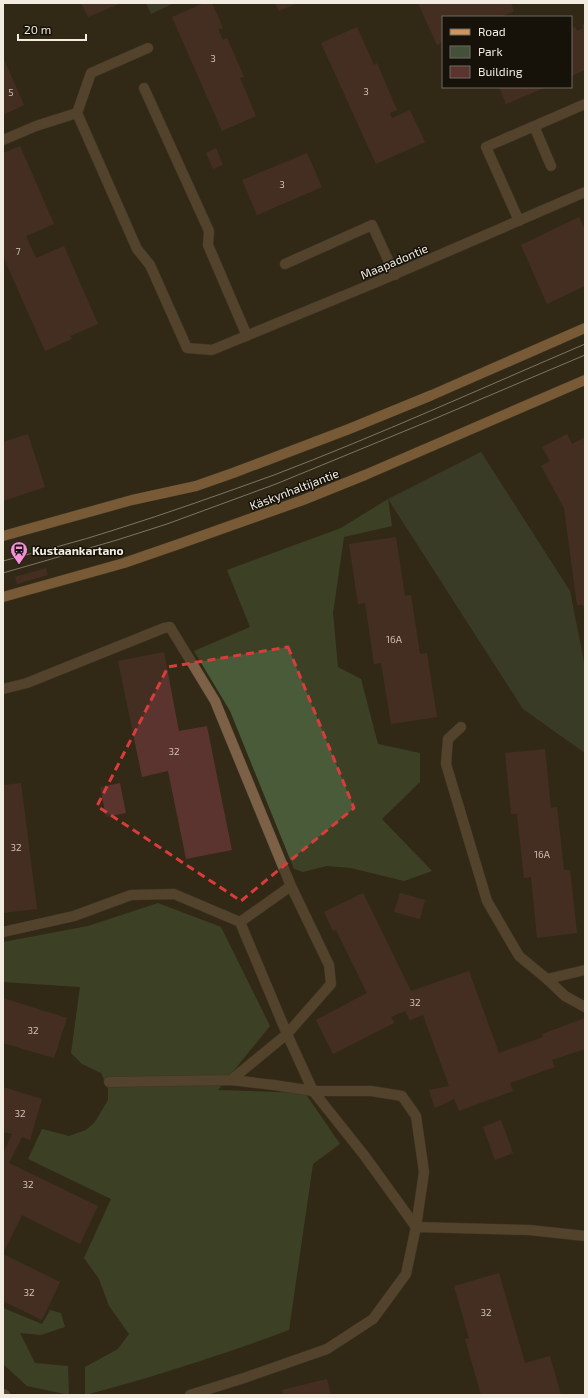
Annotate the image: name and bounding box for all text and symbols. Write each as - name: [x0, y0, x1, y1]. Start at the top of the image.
- scale bar: [18, 16, 86, 42]
- legend: [442, 16, 572, 88]
- text: 20 m: [24, 22, 51, 36]
- text: Road: [478, 24, 506, 38]
- text: Park: [478, 44, 503, 58]
- house number: 3: [210, 52, 216, 64]
- text: Building: [478, 64, 523, 78]
- house number: 3: [363, 85, 369, 97]
- house number: 5: [8, 86, 14, 98]
- house number: 3: [279, 178, 285, 190]
- street label: Maapadontie: [358, 241, 430, 281]
- house number: 7: [15, 245, 21, 257]
- street label: Käskynhaltijantie: [247, 466, 341, 513]
- station icon: Kustaankartano: [9, 540, 29, 565]
- place label: Kustaankartano: [32, 543, 124, 557]
- house number: 16A: [386, 633, 403, 645]
- house number: 32: [168, 745, 180, 757]
- house number: 32: [10, 841, 22, 853]
- house number: 16A: [534, 848, 551, 860]
- house number: 32: [409, 996, 421, 1008]
- house number: 32: [27, 1024, 39, 1036]
- house number: 32: [14, 1107, 26, 1119]
- house number: 32: [22, 1178, 34, 1190]
- house number: 32: [23, 1286, 35, 1298]
- house number: 32: [480, 1306, 492, 1318]

